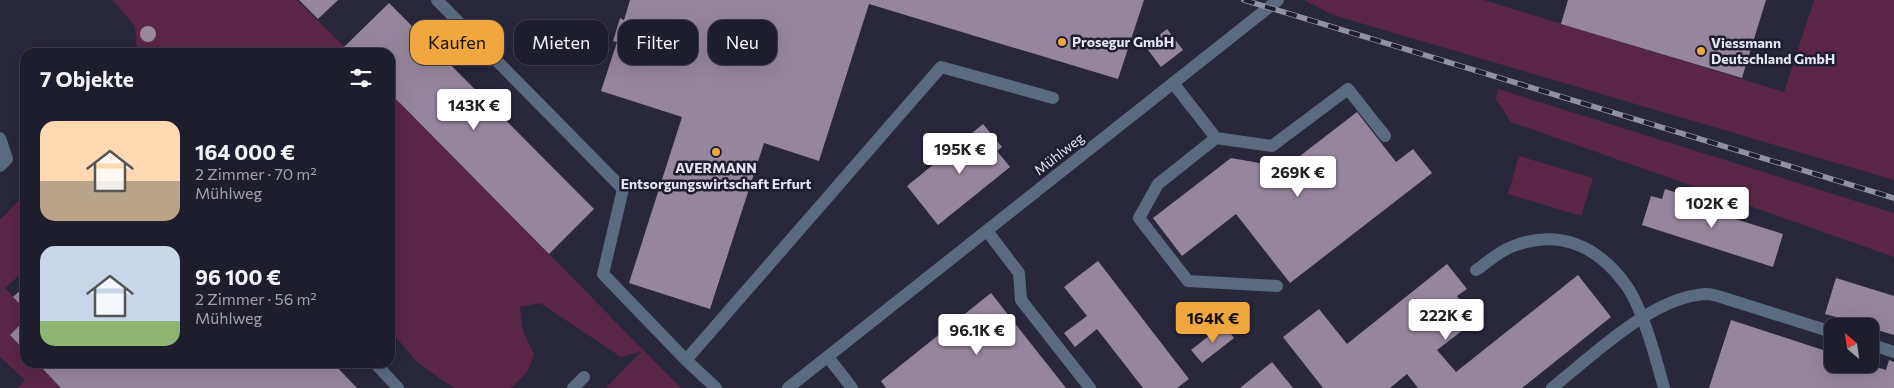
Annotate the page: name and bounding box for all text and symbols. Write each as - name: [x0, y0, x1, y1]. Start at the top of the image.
- chip: Kaufen: [410, 20, 504, 65]
- chip: Mieten: [514, 20, 608, 65]
- chip: Filter: [618, 20, 698, 65]
- chip: Neu: [708, 20, 777, 65]
- place label: Prosegur GmbH: [1072, 33, 1174, 50]
- place label: Viessmann Deutschland GmbH: [1711, 34, 1835, 67]
- marker: Prosegur GmbH: [1056, 36, 1068, 48]
- marker: Viessmann Deutschland GmbH: [1695, 45, 1707, 57]
- icon: filters: [347, 64, 375, 92]
- text: 7 Objekte: [40, 66, 134, 91]
- pin: 143K €: [433, 88, 515, 131]
- text: 143K €: [448, 95, 500, 114]
- street label: Mühlweg: [1030, 129, 1087, 178]
- pin: 195K €: [919, 132, 1001, 175]
- text: 164 000 €: [195, 139, 295, 164]
- text: 195K €: [934, 139, 986, 158]
- icon: home: [80, 141, 140, 201]
- marker: AVERMANN Entsorgungswirtschaft Erfurt: [710, 146, 722, 158]
- pin: 269K €: [1257, 156, 1339, 198]
- place label: AVERMANN Entsorgungswirtschaft Erfurt: [621, 159, 811, 192]
- text: 269K €: [1271, 162, 1325, 181]
- text: 2 Zimmer · 70 m²: [195, 164, 317, 183]
- text: Mühlweg: [195, 183, 262, 202]
- pin: 102K €: [1671, 186, 1753, 229]
- text: 102K €: [1686, 193, 1738, 212]
- text: 96 100 €: [195, 264, 281, 289]
- icon: home: [80, 266, 140, 326]
- text: 2 Zimmer · 56 m²: [195, 289, 317, 308]
- pin: 222K €: [1405, 298, 1487, 341]
- pin: 164K €: [1172, 302, 1254, 344]
- text: 222K €: [1420, 305, 1472, 324]
- text: Mühlweg: [195, 308, 262, 327]
- text: 164K €: [1187, 308, 1239, 327]
- pin: 96.1K €: [931, 314, 1023, 356]
- north arrow: [1824, 318, 1879, 372]
- map controls: [1824, 318, 1879, 373]
- text: 96.1K €: [949, 320, 1005, 339]

